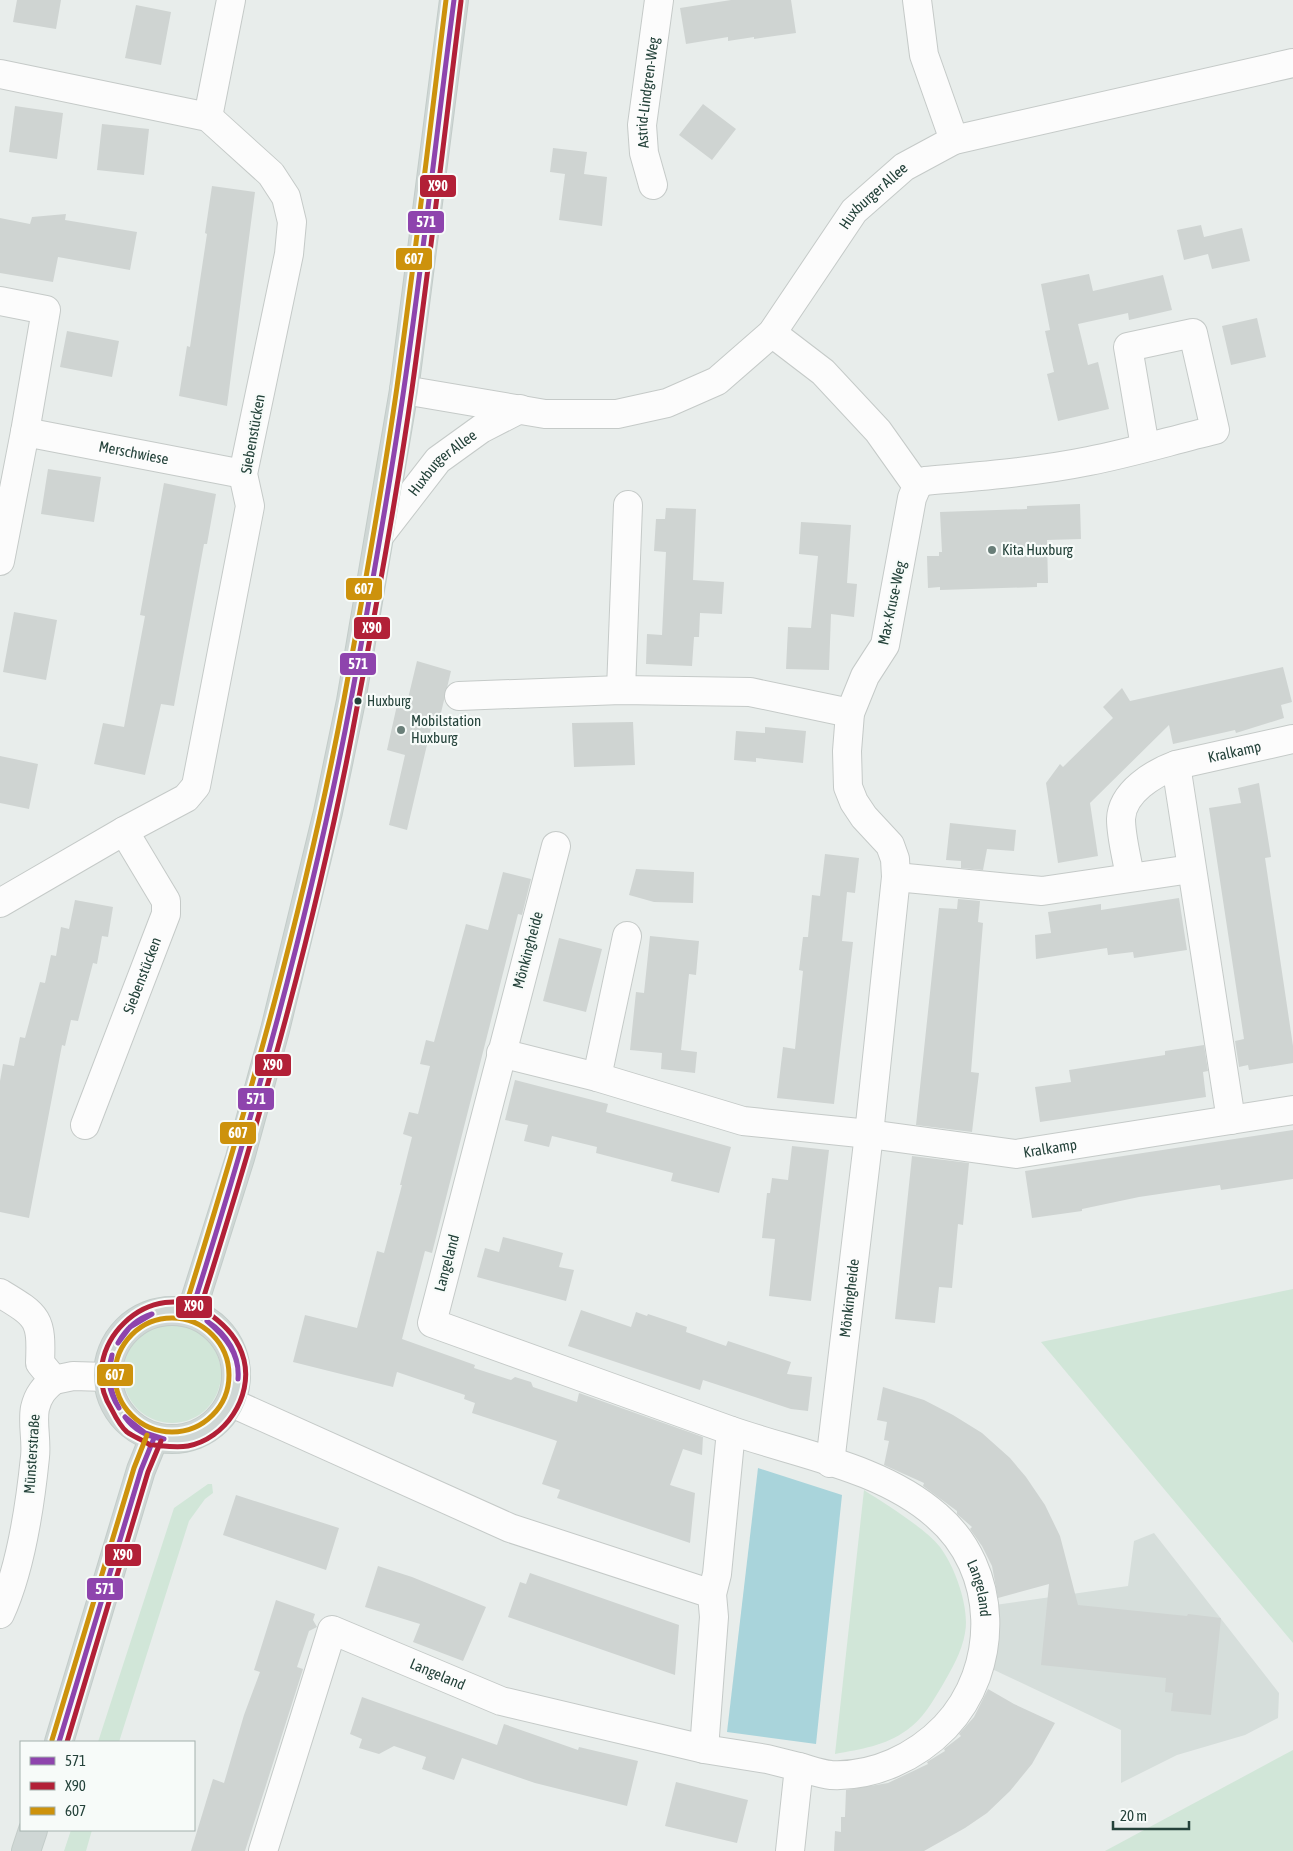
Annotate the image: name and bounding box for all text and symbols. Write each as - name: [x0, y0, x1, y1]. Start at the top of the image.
- street label: Astrid-Lindgren-Weg: [633, 35, 662, 149]
- street label: Huxburger Allee: [835, 159, 911, 232]
- line badge: X90: [419, 174, 457, 198]
- text: X90: [427, 178, 448, 194]
- line badge: 571: [407, 210, 445, 234]
- text: 571: [416, 214, 436, 230]
- line badge: 607: [395, 247, 433, 271]
- text: 607: [404, 251, 424, 267]
- street label: Siebenstücken: [237, 393, 268, 475]
- street label: Huxburger Allee: [405, 426, 480, 499]
- street label: Merschwiese: [97, 437, 170, 468]
- place label: Kita Huxburg: [1002, 541, 1074, 558]
- marker: Kita Huxburg: [986, 544, 998, 556]
- street label: Max-Kruse-Weg: [874, 559, 909, 646]
- line badge: 607: [345, 577, 383, 601]
- text: 607: [354, 581, 374, 597]
- line badge: X90: [353, 616, 391, 640]
- text: X90: [361, 620, 382, 636]
- line badge: 571: [339, 652, 377, 676]
- text: 571: [348, 656, 368, 672]
- place label: Huxburg: [367, 693, 411, 709]
- marker: Huxburg: [353, 696, 363, 706]
- place label: Mobilstation Huxburg: [411, 712, 481, 746]
- marker: Mobilstation Huxburg: [395, 724, 407, 736]
- street label: Kralkamp: [1206, 737, 1263, 766]
- street label: Mönkingheide: [509, 909, 546, 990]
- street label: Siebenstücken: [119, 935, 164, 1016]
- line badge: X90: [254, 1053, 292, 1077]
- text: X90: [262, 1057, 283, 1073]
- line badge: 571: [237, 1087, 275, 1111]
- text: 571: [246, 1091, 266, 1107]
- line badge: 607: [219, 1121, 257, 1145]
- text: 607: [228, 1125, 248, 1141]
- street label: Kralkamp: [1022, 1135, 1078, 1161]
- street label: Langeland: [431, 1232, 462, 1293]
- street label: Mönkingheide: [836, 1258, 862, 1338]
- line badge: X90: [175, 1295, 213, 1319]
- text: X90: [183, 1298, 204, 1314]
- line badge: 607: [96, 1363, 134, 1387]
- text: 607: [105, 1367, 125, 1383]
- street label: Münsterstraße: [20, 1413, 43, 1494]
- line badge: X90: [104, 1543, 142, 1567]
- text: X90: [112, 1547, 133, 1563]
- street label: Langeland: [964, 1557, 994, 1617]
- line badge: 571: [86, 1577, 124, 1601]
- text: 571: [95, 1581, 115, 1597]
- street label: Langeland: [408, 1655, 468, 1693]
- legend: [20, 1741, 195, 1831]
- text: 571: [65, 1752, 86, 1769]
- text: X90: [65, 1777, 86, 1794]
- scale bar: [1113, 1798, 1189, 1830]
- text: 607: [65, 1802, 86, 1819]
- text: 20 m: [1120, 1807, 1147, 1824]

